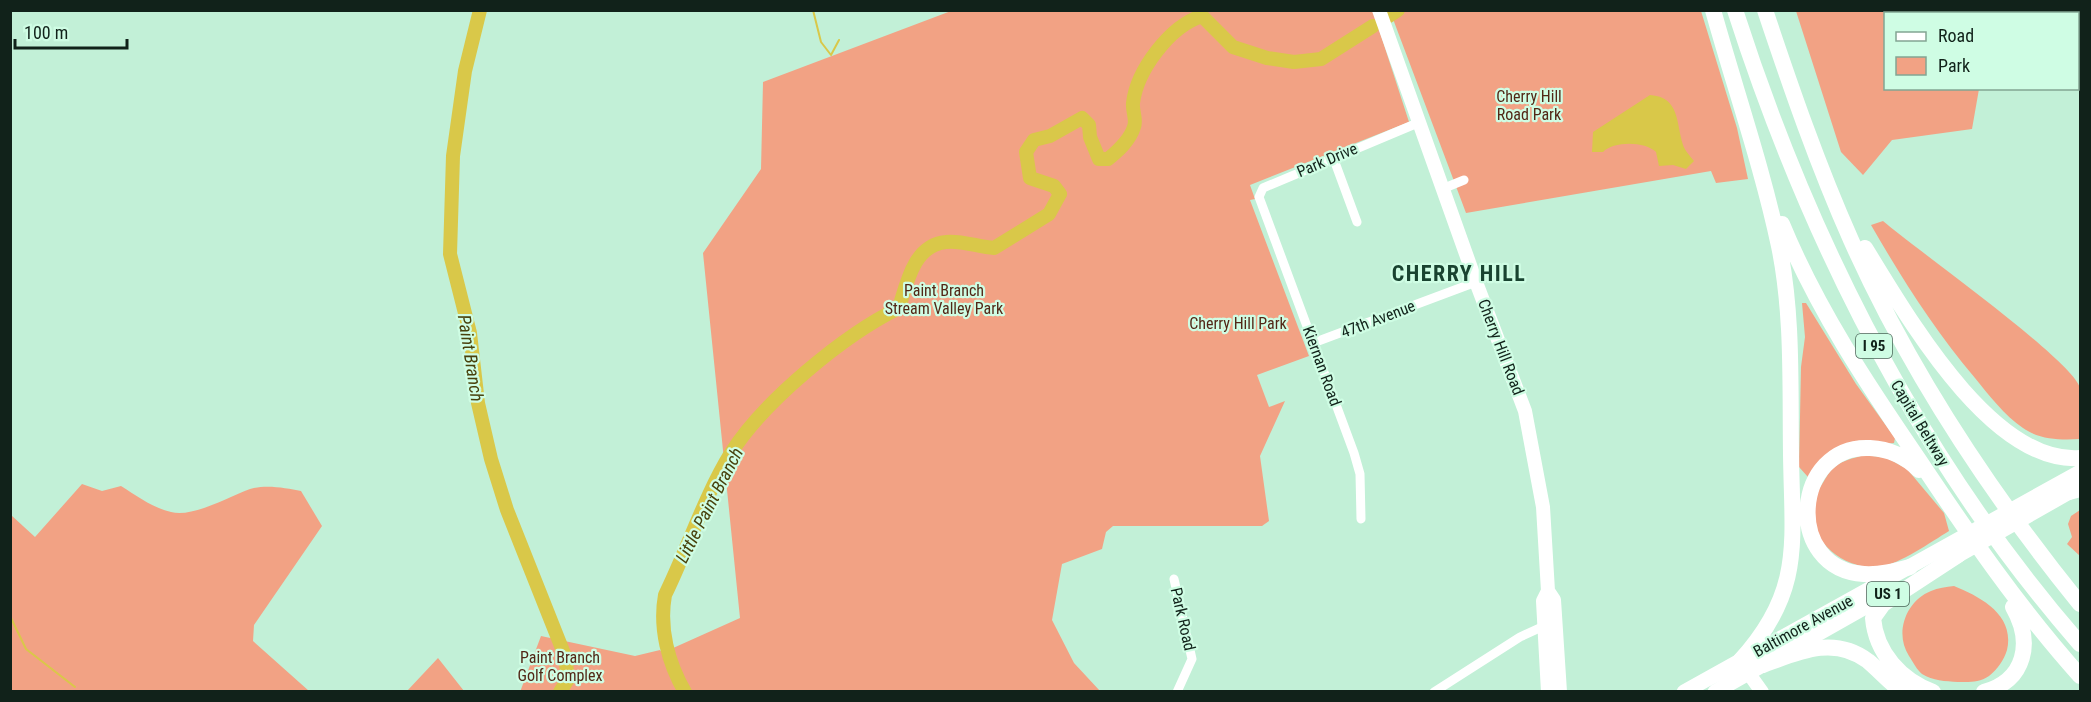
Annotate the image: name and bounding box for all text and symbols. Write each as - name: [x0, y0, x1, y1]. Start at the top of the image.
- scale bar: [15, 12, 128, 50]
- legend: [1884, 12, 2079, 90]
- text: 100 m: [24, 22, 68, 43]
- text: Road: [1938, 25, 1974, 46]
- text: Park: [1938, 55, 1970, 76]
- park label: Cherry Hill Road Park: [1496, 87, 1562, 124]
- street label: Park Drive: [1294, 139, 1360, 181]
- district label: CHERRY HILL: [1392, 261, 1526, 286]
- park label: Paint Branch Stream Valley Park: [885, 281, 1004, 318]
- street label: 47th Avenue: [1338, 296, 1418, 342]
- street label: Cherry Hill Road: [1474, 296, 1528, 398]
- water label: Paint Branch: [454, 313, 488, 403]
- park label: Cherry Hill Park: [1189, 314, 1288, 333]
- street label: Kiernan Road: [1299, 323, 1345, 409]
- road number: I 95: [1856, 334, 1892, 358]
- street label: Capital Beltway: [1887, 376, 1953, 470]
- water label: Little Paint Branch: [671, 444, 747, 566]
- road number: US 1: [1867, 582, 1909, 606]
- street label: Park Road: [1167, 586, 1199, 652]
- street label: Baltimore Avenue: [1750, 591, 1856, 661]
- park label: Paint Branch Golf Complex: [517, 648, 603, 685]

